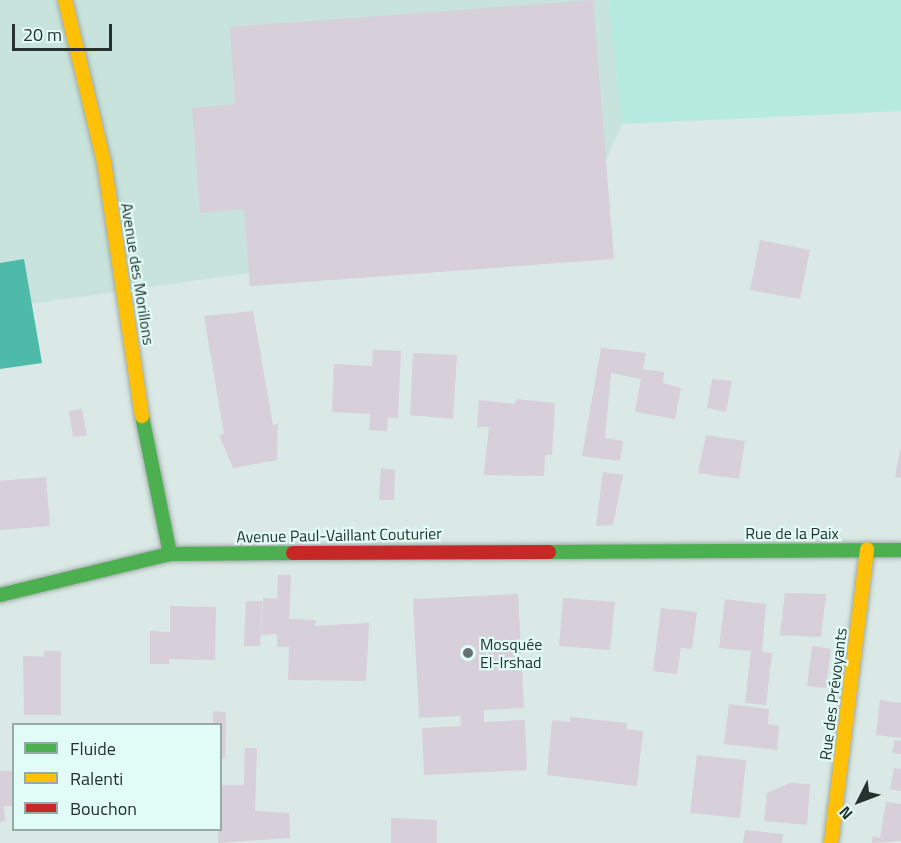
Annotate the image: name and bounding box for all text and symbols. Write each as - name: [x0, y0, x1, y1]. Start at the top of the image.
- scale bar: [15, 12, 116, 50]
- text: 20 m: [23, 21, 62, 48]
- street label: Avenue des Morillons: [117, 201, 159, 347]
- street label: Rue de la Paix: [745, 523, 839, 543]
- street label: Avenue Paul-Vaillant Couturier: [236, 524, 442, 546]
- street label: Rue des Prévoyants: [815, 627, 851, 761]
- place label: Mosquée El-Irshad: [480, 634, 542, 672]
- marker: Mosquée El-Irshad: [461, 646, 475, 660]
- legend: [12, 723, 222, 831]
- text: Fluide: [70, 735, 116, 762]
- text: Ralenti: [70, 765, 123, 792]
- north arrow: [829, 771, 889, 831]
- text: Bouchon: [70, 795, 137, 822]
- text: N: [833, 801, 858, 825]

